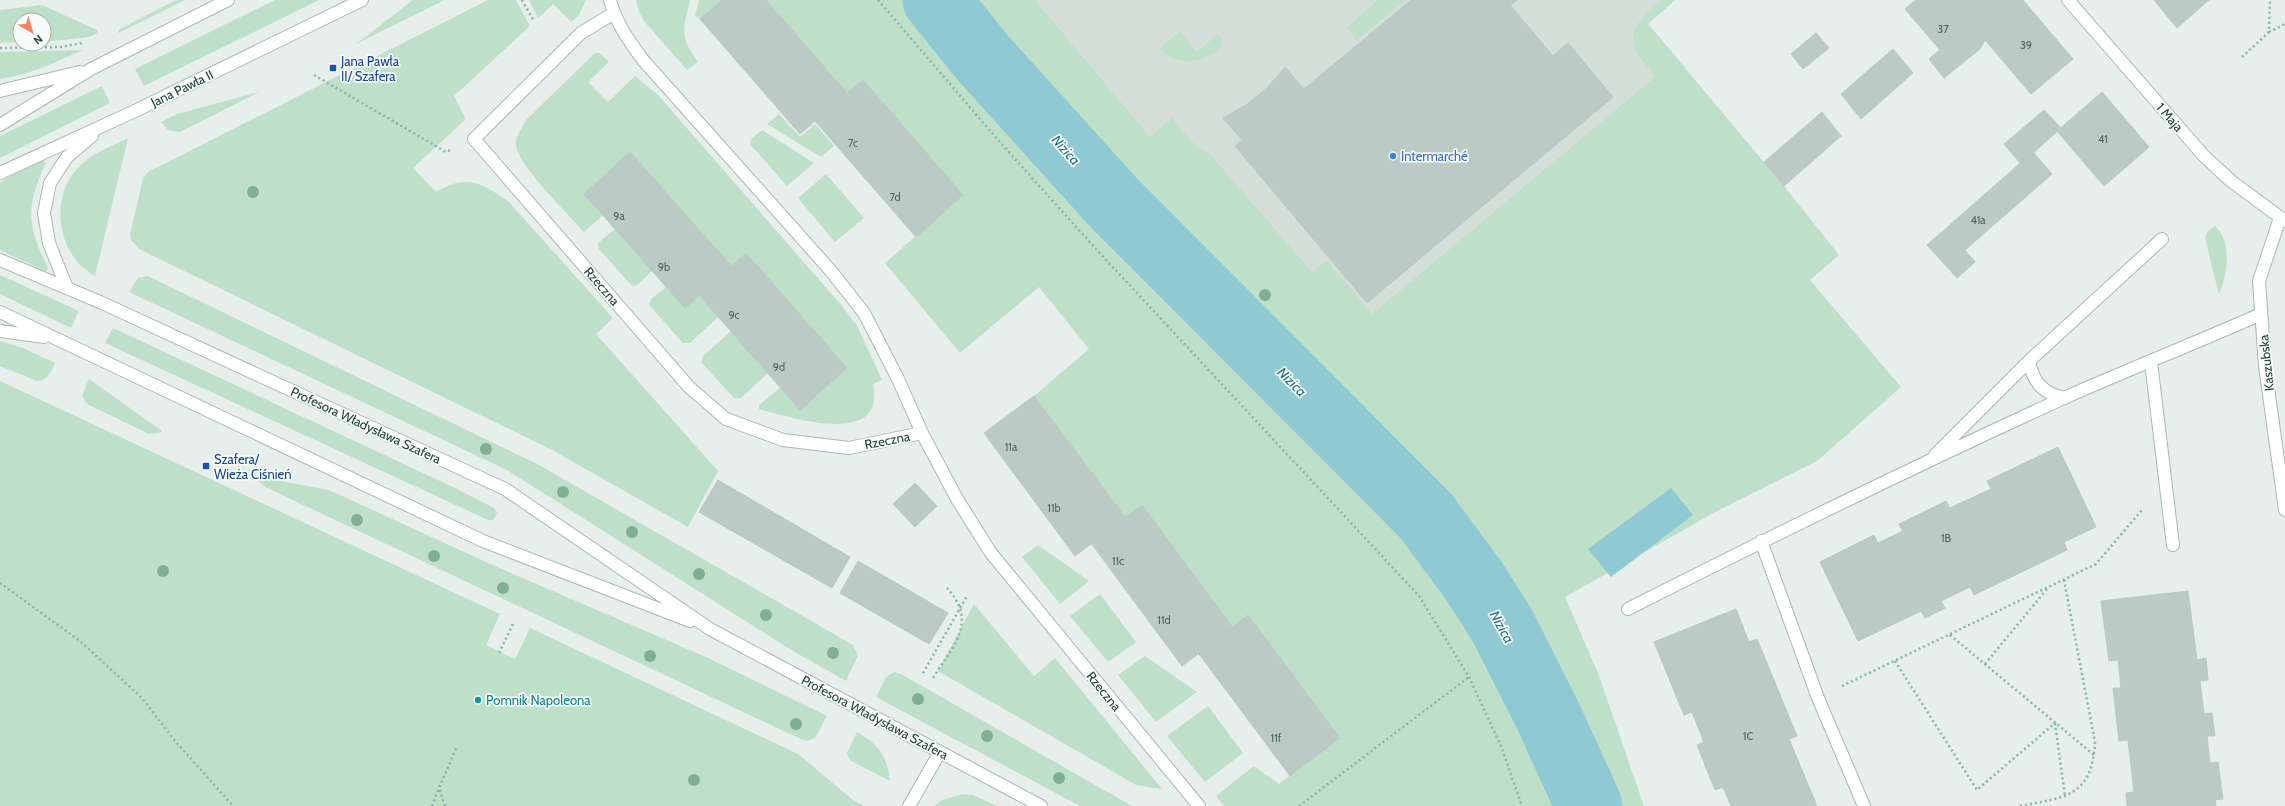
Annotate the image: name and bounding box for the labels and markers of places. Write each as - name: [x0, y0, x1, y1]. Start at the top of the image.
- place label: Jana Pawła II/ Szafera: [340, 53, 400, 84]
- marker: Jana Pawła II/ Szafera: [328, 63, 338, 73]
- place label: Intermarché: [1401, 148, 1468, 164]
- marker: Intermarché: [1388, 151, 1398, 161]
- place label: Szafera/ Wieża Ciśnień: [214, 451, 291, 482]
- marker: Szafera/ Wieża Ciśnień: [201, 461, 211, 471]
- place label: Pomnik Napoleona: [486, 692, 591, 708]
- marker: Pomnik Napoleona: [473, 695, 483, 705]

